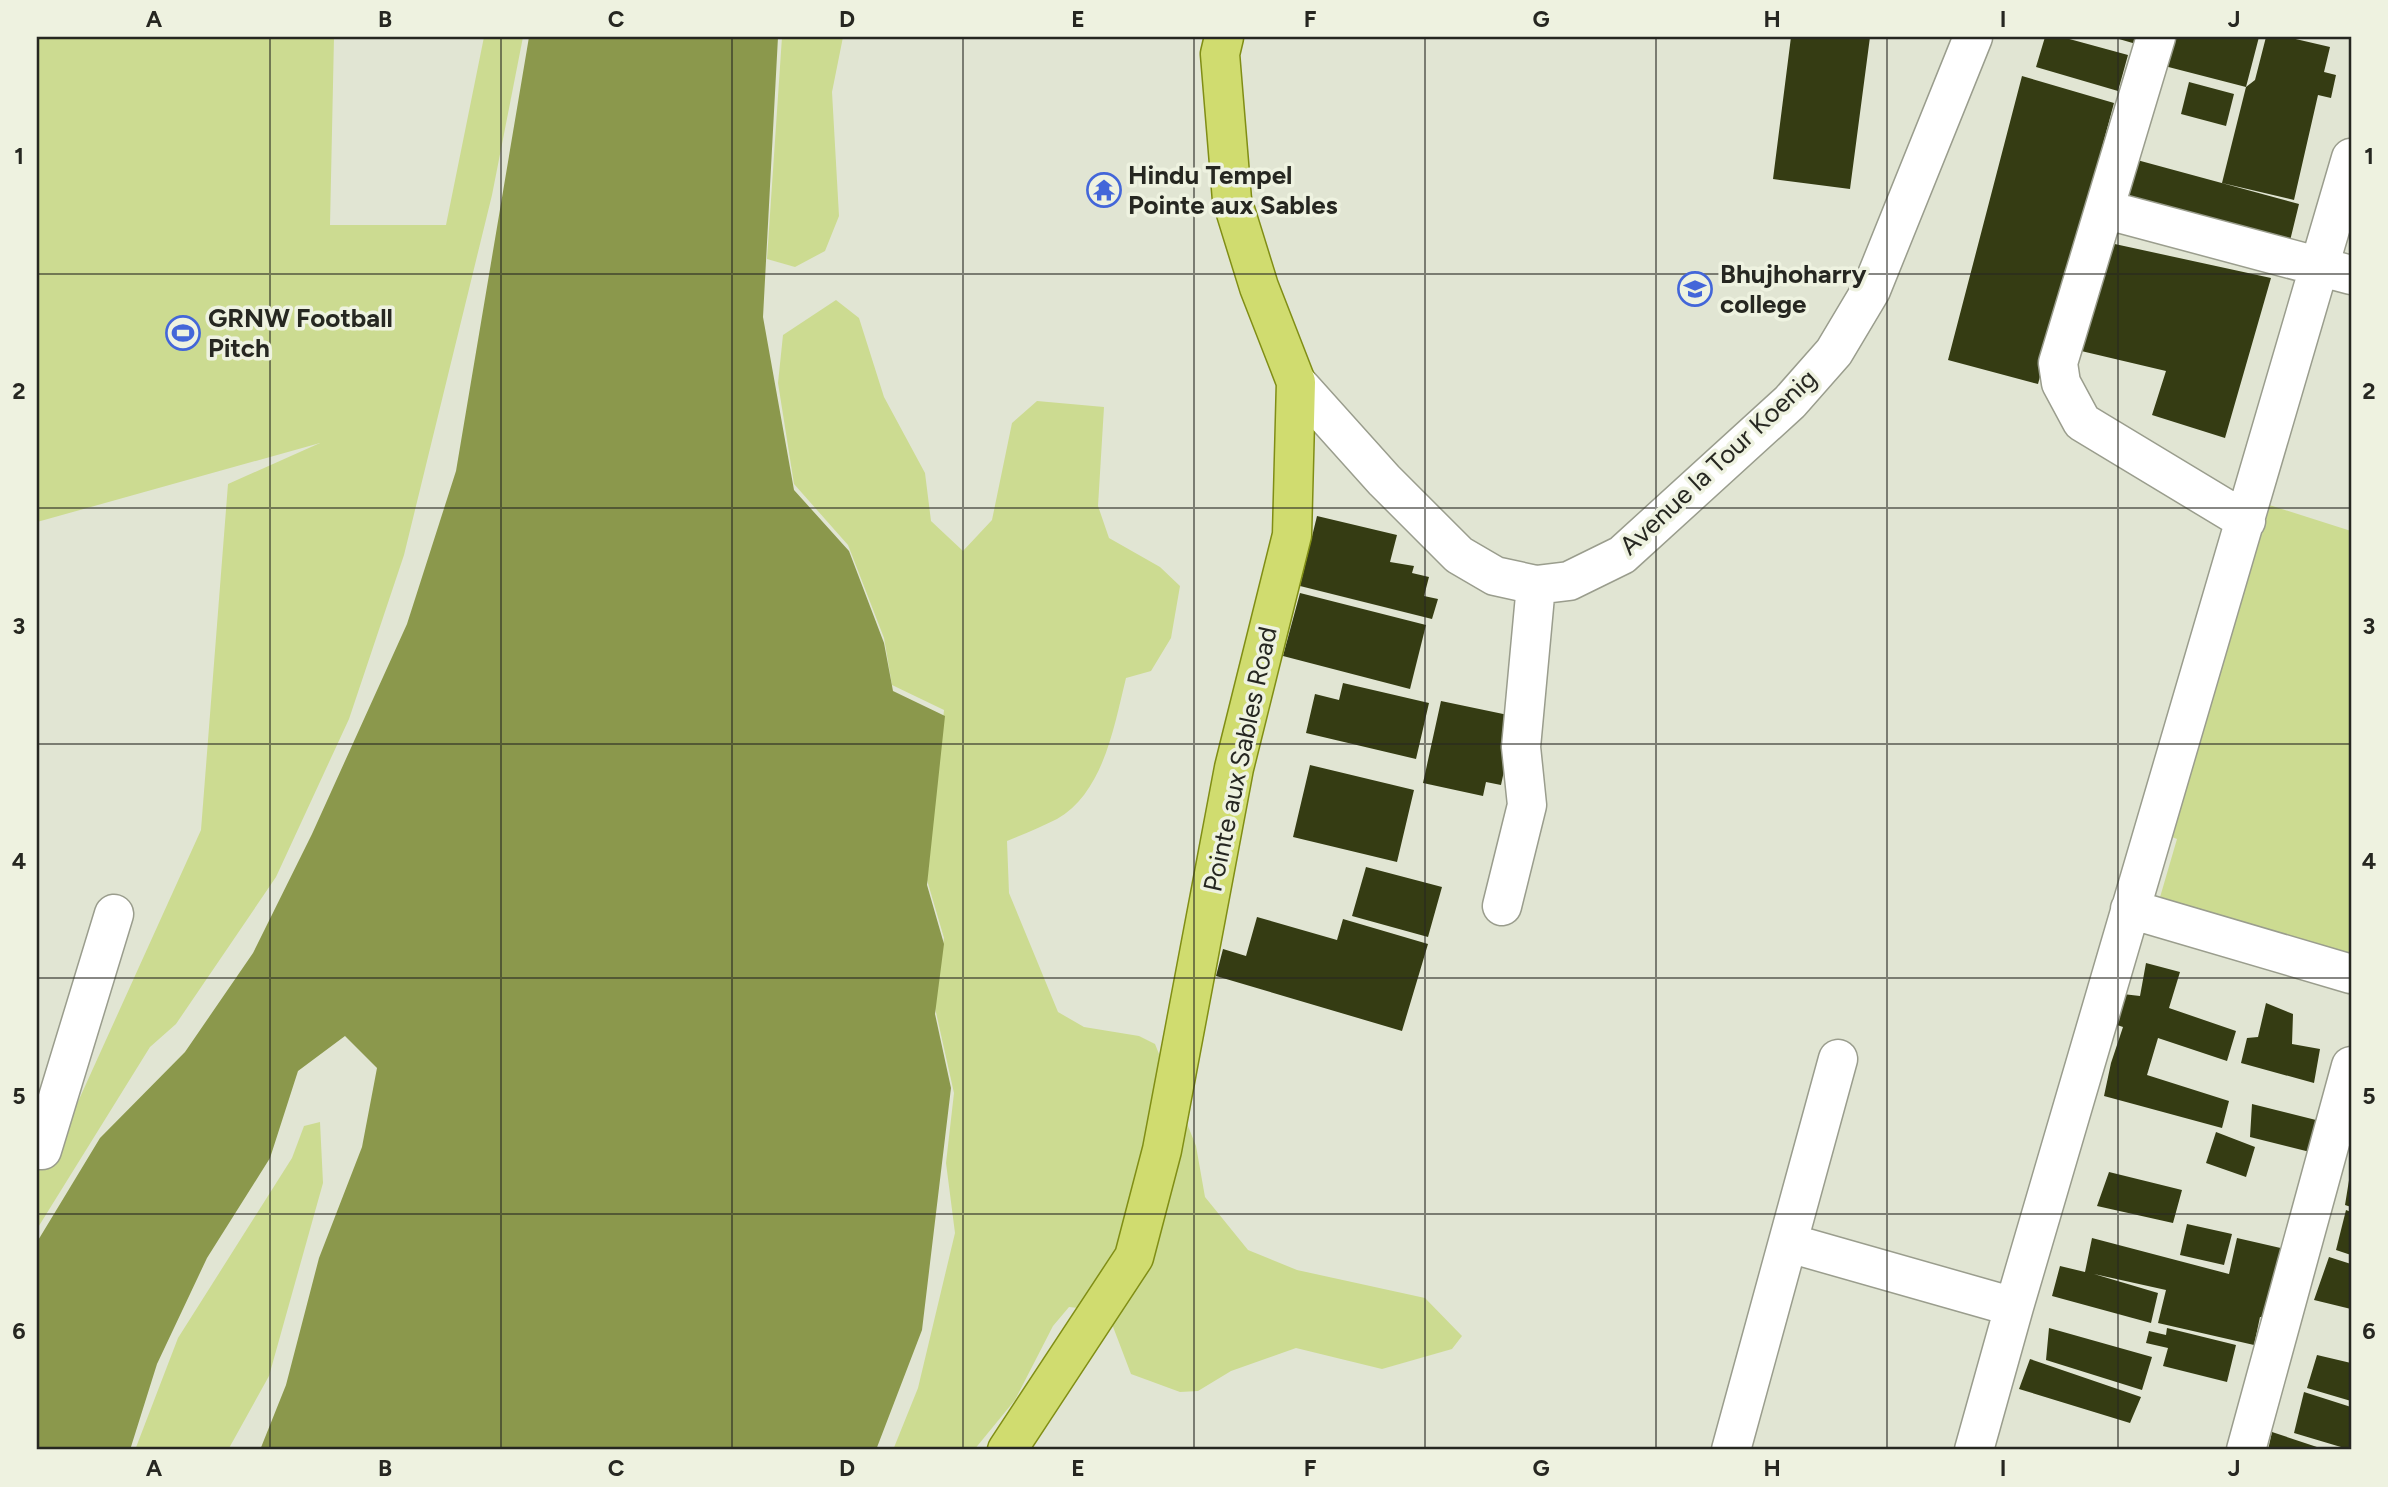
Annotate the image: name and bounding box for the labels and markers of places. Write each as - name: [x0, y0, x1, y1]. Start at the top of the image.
- place label: Hindu Tempel Pointe aux Sables: [1128, 159, 1338, 221]
- temple icon: Hindu Tempel Pointe aux Sables: [1085, 171, 1123, 209]
- place label: Bhujhoharry college: [1720, 258, 1866, 320]
- school or university icon: Bhujhoharry college: [1676, 270, 1714, 308]
- place label: GRNW Football Pitch: [208, 302, 393, 364]
- sports icon: GRNW Football Pitch: [164, 314, 202, 352]

